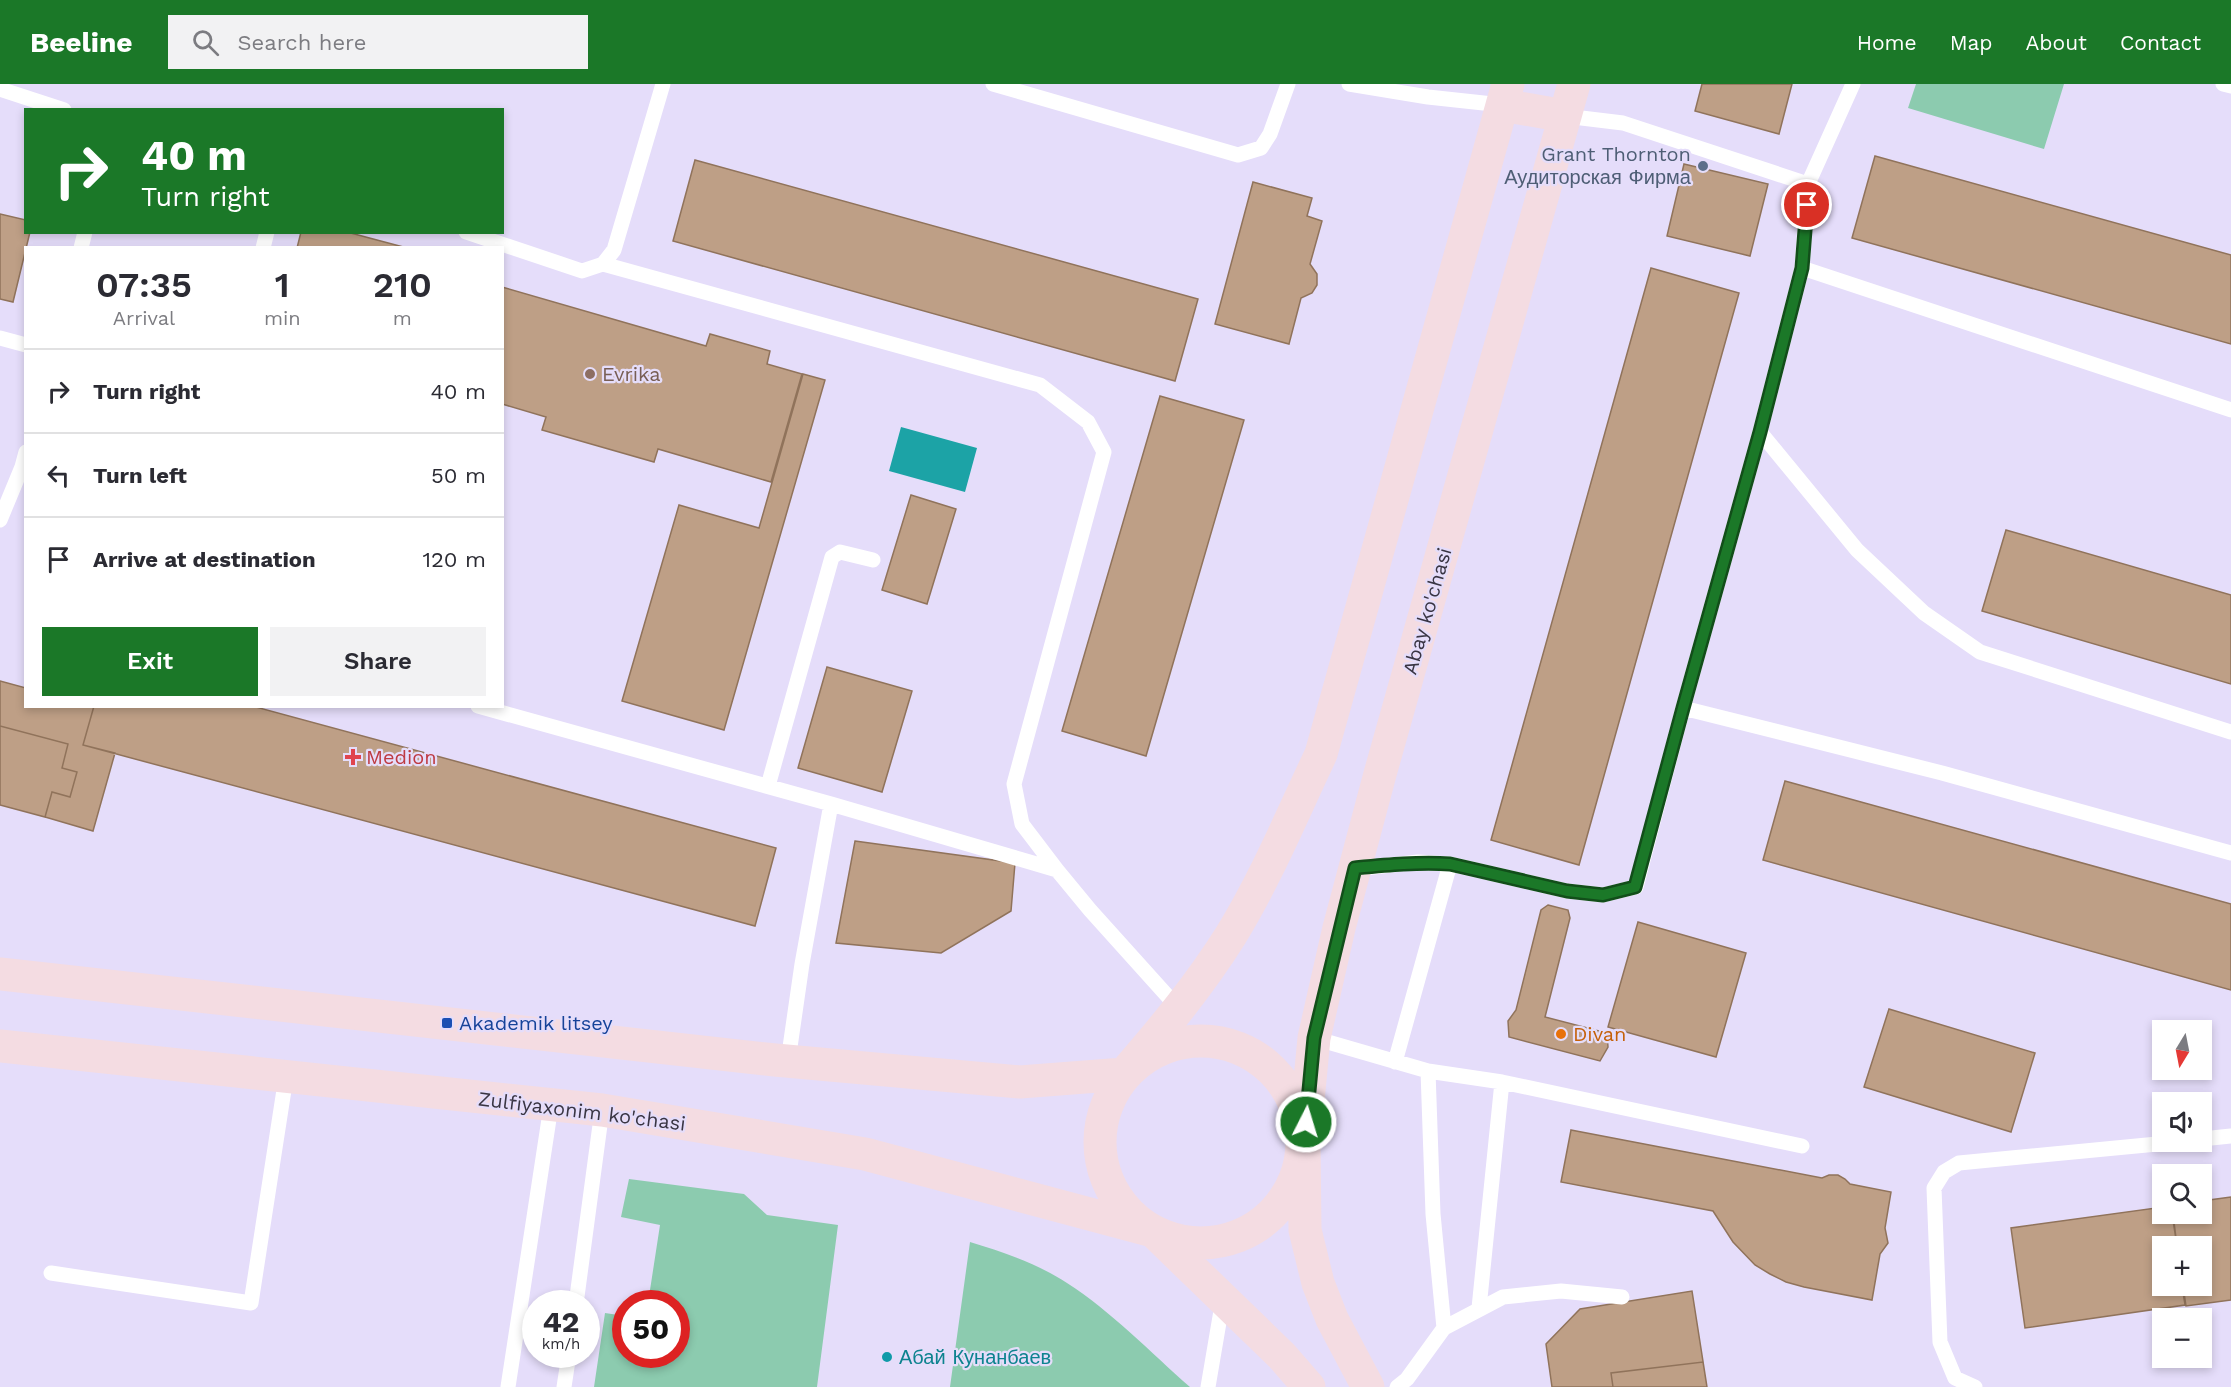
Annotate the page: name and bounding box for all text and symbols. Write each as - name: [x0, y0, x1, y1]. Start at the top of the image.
- search box: [168, 15, 588, 69]
- text: Beeline: [30, 26, 132, 59]
- icon: search: [189, 26, 222, 59]
- text: Search here: [237, 30, 366, 55]
- text: Home: [1857, 30, 1917, 55]
- text: Map: [1950, 30, 1993, 55]
- text: About: [2026, 30, 2087, 55]
- text: Contact: [2120, 30, 2201, 55]
- text: 40 m: [141, 131, 247, 180]
- icon: right: [42, 132, 120, 210]
- place label: Grant Thornton Аудиторская Фирма: [1504, 142, 1692, 189]
- marker: Grant Thornton Аудиторская Фирма: [1696, 159, 1710, 173]
- pin: [1781, 179, 1832, 230]
- text: Turn right: [141, 181, 270, 213]
- icon: arrive: [1790, 188, 1823, 221]
- text: 07:35: [96, 264, 192, 306]
- text: 1: [275, 264, 290, 306]
- text: 210: [373, 264, 432, 306]
- text: Arrival: [113, 306, 175, 330]
- text: min: [264, 306, 301, 330]
- text: m: [393, 306, 412, 330]
- place label: Evrika: [602, 362, 660, 386]
- marker: Evrika: [583, 367, 597, 381]
- icon: right: [42, 375, 75, 408]
- text: Turn right: [93, 379, 200, 404]
- text: 40 m: [430, 379, 486, 404]
- icon: left: [42, 459, 75, 492]
- text: Turn left: [93, 463, 187, 488]
- text: 50 m: [431, 463, 486, 488]
- icon: arrive: [42, 543, 75, 576]
- street label: Abay ko'chasi: [1397, 545, 1457, 677]
- text: Arrive at destination: [93, 547, 316, 572]
- text: 120 m: [422, 547, 486, 572]
- button: Exit: [42, 627, 258, 696]
- button: Share: [270, 627, 486, 696]
- place label: Medion: [366, 745, 437, 769]
- marker: Medion: [344, 748, 362, 766]
- place label: Akademik litsey: [459, 1011, 613, 1035]
- marker: Akademik litsey: [440, 1016, 454, 1030]
- north arrow: [2152, 1020, 2212, 1080]
- map controls: [2152, 1020, 2212, 1368]
- place label: Divan: [1573, 1022, 1626, 1046]
- marker: Divan: [1554, 1027, 1568, 1041]
- street label: Zulfiyaxonim ko'chasi: [477, 1086, 687, 1136]
- position arrow: [1274, 1090, 1338, 1154]
- button: sound: [2152, 1092, 2212, 1152]
- button: search: [2152, 1164, 2212, 1224]
- button: +: [2152, 1236, 2212, 1296]
- speed limit sign: 50: [612, 1290, 690, 1368]
- text: 42: [543, 1304, 579, 1339]
- button: −: [2152, 1308, 2212, 1368]
- text: km/h: [542, 1335, 580, 1353]
- place label: Абай Кунанбаев: [899, 1345, 1051, 1369]
- marker: Абай Кунанбаев: [880, 1350, 894, 1364]

